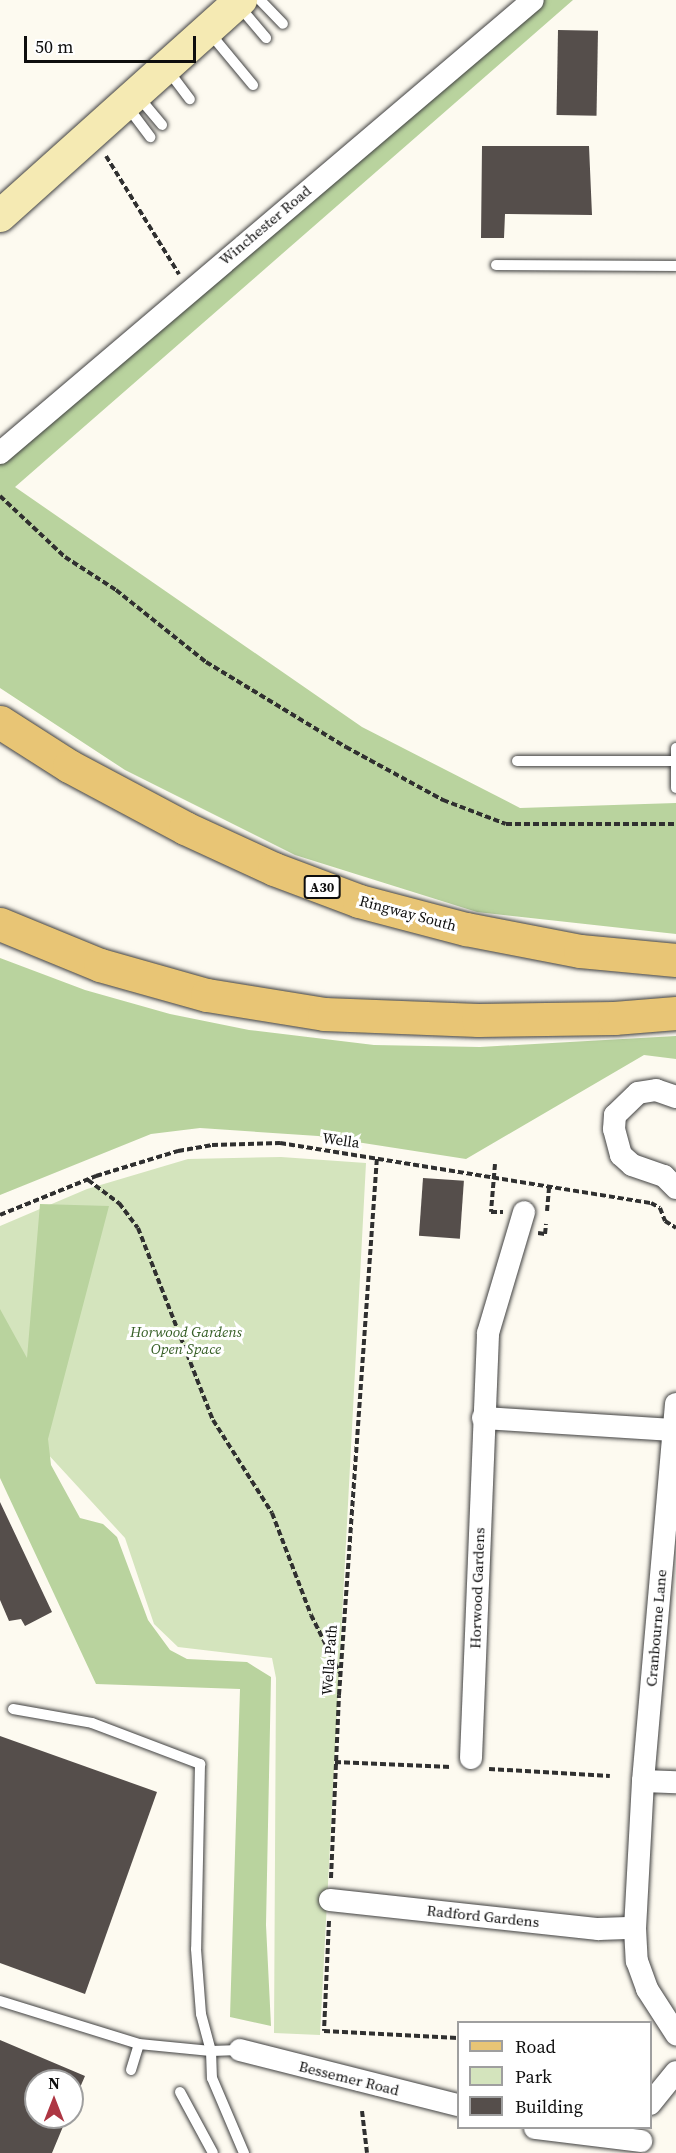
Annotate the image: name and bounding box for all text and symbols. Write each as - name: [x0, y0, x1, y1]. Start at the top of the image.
- scale bar: [27, 24, 200, 62]
- text: 50 m: [35, 34, 73, 59]
- street label: Winchester Road: [215, 181, 315, 269]
- road number: A30: [302, 876, 342, 898]
- street label: Ringway South: [358, 891, 458, 935]
- street label: Wella: [321, 1128, 361, 1152]
- park label: Horwood Gardens Open Space: [130, 1322, 242, 1357]
- street label: Horwood Gardens: [466, 1527, 488, 1649]
- street label: Cranbourne Lane: [642, 1569, 670, 1687]
- street label: Wella Path: [318, 1624, 340, 1696]
- street label: Radford Gardens: [426, 1901, 540, 1931]
- legend: [457, 2021, 652, 2129]
- text: Road: [515, 2034, 556, 2059]
- street label: Bessemer Road: [297, 2057, 401, 2099]
- text: Park: [515, 2064, 552, 2089]
- north arrow: [24, 2069, 84, 2129]
- text: N: [48, 2072, 60, 2094]
- text: Building: [515, 2094, 583, 2119]

